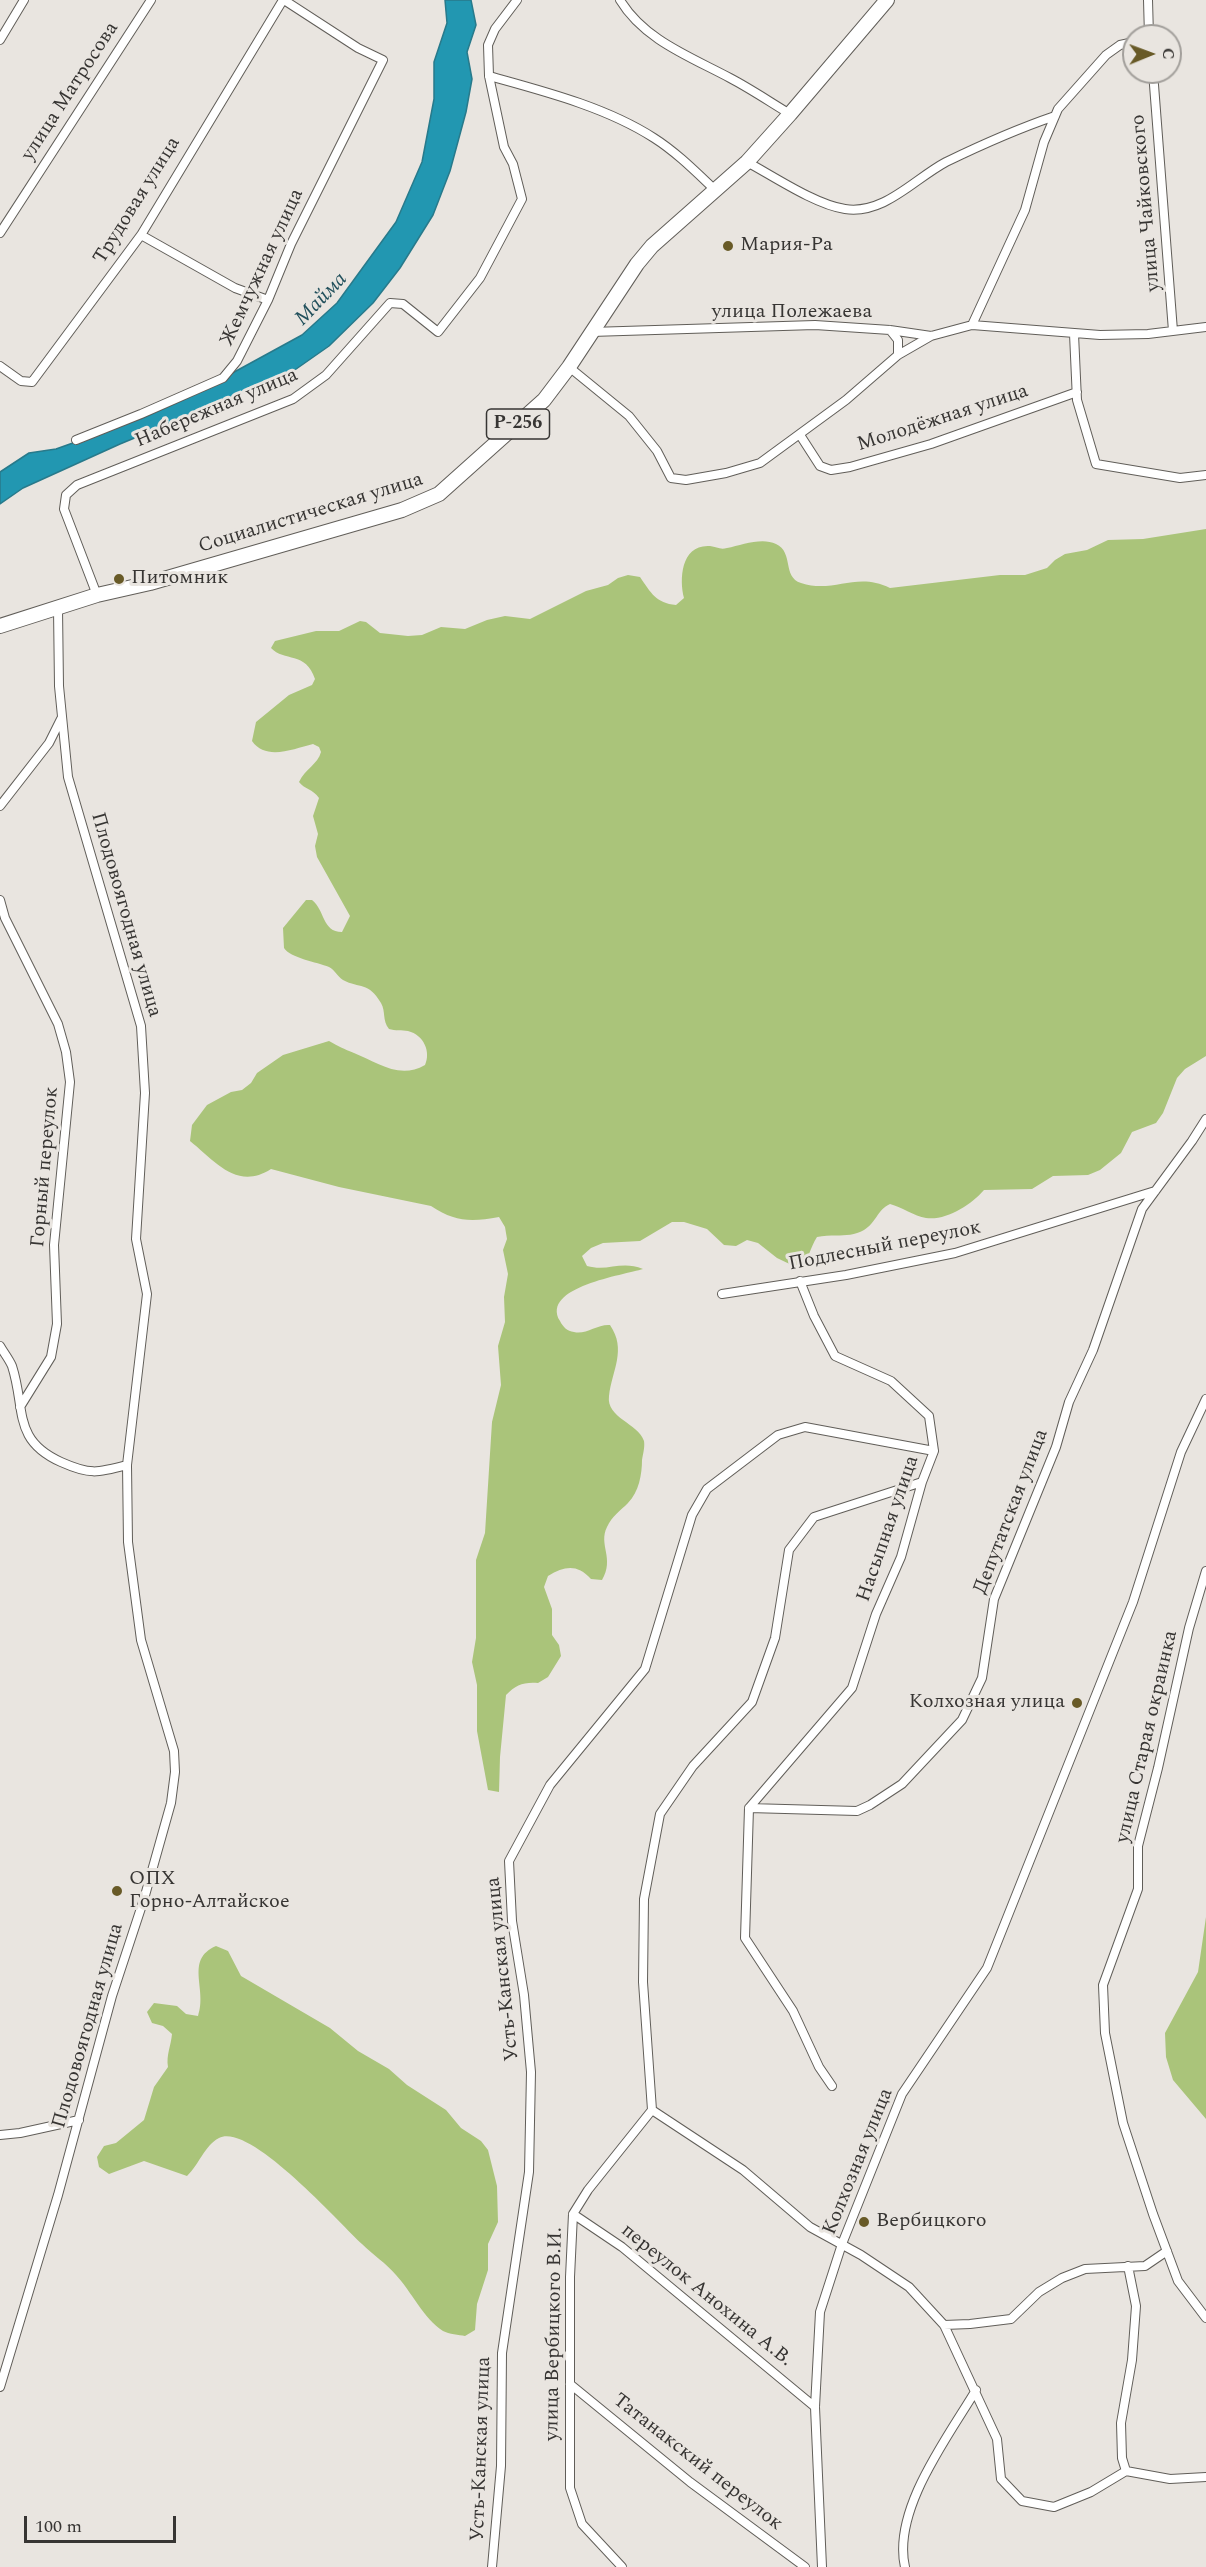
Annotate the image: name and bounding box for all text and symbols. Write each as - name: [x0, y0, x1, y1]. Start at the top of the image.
- street label: улица Матросова: [17, 18, 125, 166]
- north arrow: [1122, 24, 1182, 84]
- text: С: [1156, 48, 1180, 60]
- street label: улица Чайковского: [1127, 113, 1167, 293]
- street label: Трудовая улица: [89, 133, 187, 269]
- street label: Жемчужная улица: [216, 186, 310, 350]
- place label: Мария-Ра: [740, 234, 833, 258]
- marker: Мария-Ра: [721, 239, 735, 253]
- water label: Майма: [290, 268, 354, 332]
- street label: улица Полежаева: [712, 301, 872, 325]
- street label: Набережная улица: [132, 364, 302, 454]
- street label: Молодёжная улица: [854, 380, 1032, 458]
- road number: Р-256: [486, 409, 550, 439]
- street label: Социалистическая улица: [196, 468, 426, 560]
- place label: Питомник: [131, 567, 228, 591]
- marker: Питомник: [112, 572, 126, 586]
- street label: Плодовоягодная улица: [84, 810, 166, 1020]
- street label: Горный переулок: [27, 1086, 65, 1248]
- street label: Подлесный переулок: [787, 1217, 983, 1277]
- street label: Депутатская улица: [970, 1426, 1054, 1598]
- street label: Насыпная улица: [853, 1453, 925, 1605]
- street label: улица Старая окраинка: [1112, 1628, 1184, 1846]
- place label: Колхозная улица: [909, 1691, 1065, 1715]
- marker: Колхозная улица: [1070, 1696, 1084, 1710]
- place label: ОПХ Горно-Алтайское: [129, 1868, 290, 1915]
- street label: Усть-Канская улица: [482, 1876, 526, 2062]
- marker: ОПХ Горно-Алтайское: [110, 1884, 124, 1898]
- street label: Плодовоягодная улица: [48, 1921, 130, 2131]
- street label: Колхозная улица: [819, 2085, 899, 2239]
- place label: Вербицкого: [876, 2210, 987, 2234]
- marker: Вербицкого: [857, 2215, 871, 2229]
- street label: переулок Анохина А.В.: [615, 2219, 797, 2373]
- street label: улица Вербицкого В.И.: [541, 2227, 569, 2441]
- street label: Усть-Канская улица: [467, 2356, 497, 2542]
- street label: Татанакский переулок: [607, 2389, 787, 2537]
- scale bar: [27, 2504, 178, 2542]
- text: 100 m: [35, 2513, 82, 2540]

